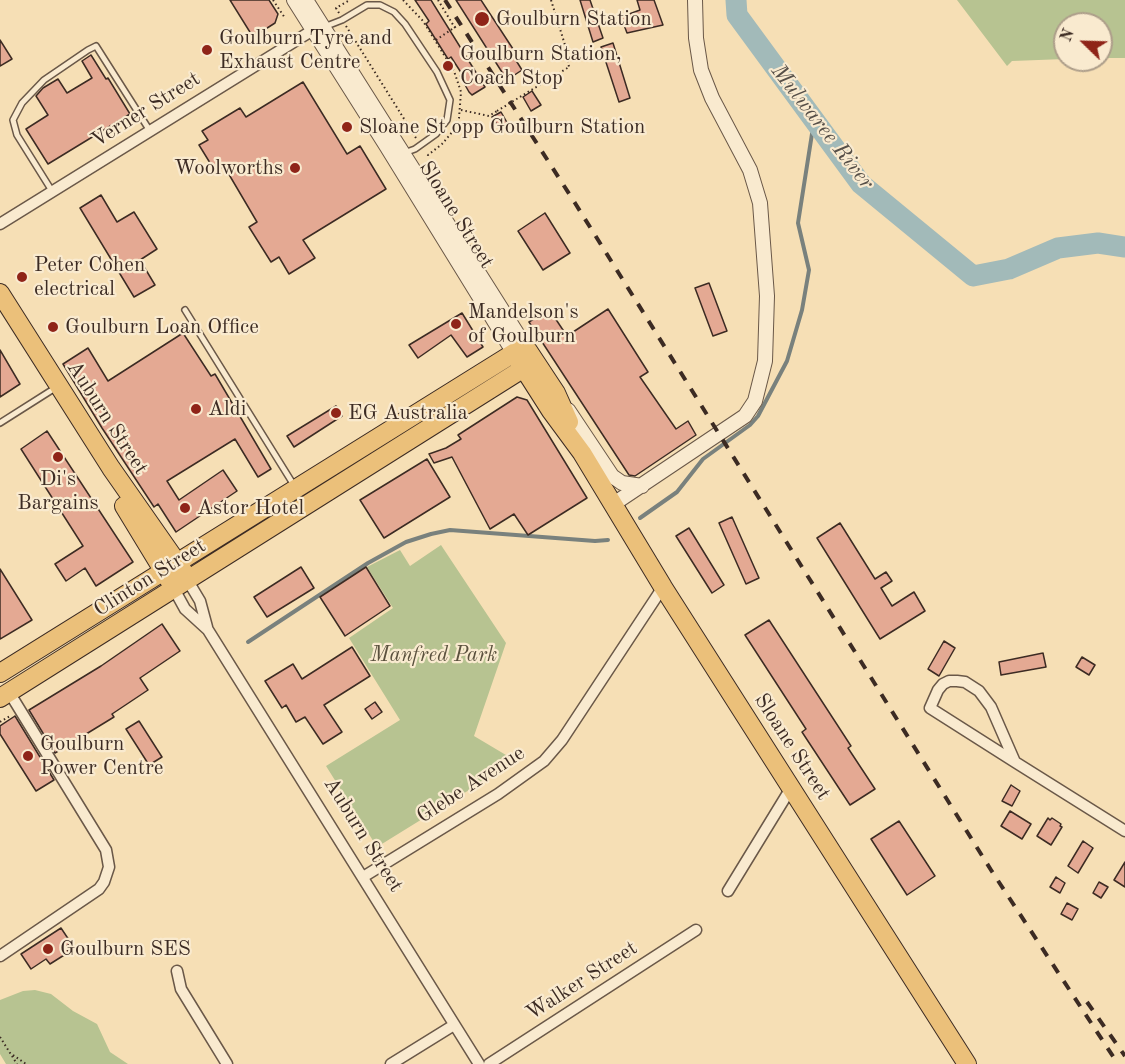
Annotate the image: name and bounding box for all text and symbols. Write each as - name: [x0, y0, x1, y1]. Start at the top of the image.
- place label: Goulburn Station: [496, 6, 652, 32]
- marker: Goulburn Station: [473, 10, 491, 28]
- north arrow: [1053, 12, 1113, 72]
- place label: Goulburn Tyre and Exhaust Centre: [219, 25, 392, 75]
- text: N: [1059, 27, 1078, 45]
- place label: Goulburn Station, Coach Stop: [460, 41, 622, 91]
- marker: Goulburn Tyre and Exhaust Centre: [200, 43, 214, 57]
- marker: Goulburn Station, Coach Stop: [441, 59, 455, 73]
- water label: Mulwaree River: [765, 59, 879, 195]
- street label: Verner Street: [87, 67, 205, 153]
- place label: Sloane St opp Goulburn Station: [359, 114, 645, 140]
- marker: Sloane St opp Goulburn Station: [340, 120, 354, 134]
- place label: Woolworths: [174, 155, 283, 181]
- street label: Sloane Street: [413, 157, 499, 273]
- marker: Woolworths: [288, 161, 302, 175]
- place label: Peter Cohen electrical: [34, 252, 145, 302]
- marker: Peter Cohen electrical: [15, 270, 29, 284]
- place label: Mandelson's of Goulburn: [468, 299, 579, 349]
- place label: Goulburn Loan Office: [65, 314, 259, 340]
- marker: Mandelson's of Goulburn: [449, 317, 463, 331]
- marker: Goulburn Loan Office: [46, 320, 60, 334]
- street label: Auburn Street: [61, 356, 153, 480]
- place label: Aldi: [208, 396, 246, 422]
- place label: EG Australia: [348, 400, 468, 426]
- marker: Aldi: [189, 402, 203, 416]
- marker: EG Australia: [329, 406, 343, 420]
- marker: Di's Bargains: [51, 450, 65, 464]
- place label: Di's Bargains: [17, 466, 99, 516]
- place label: Astor Hotel: [197, 495, 304, 521]
- marker: Astor Hotel: [178, 501, 192, 515]
- street label: Clinton Street: [89, 534, 211, 622]
- park label: Manfred Park: [371, 642, 497, 668]
- street label: Sloane Street: [748, 689, 836, 805]
- place label: Goulburn Power Centre: [40, 731, 163, 781]
- street label: Glebe Avenue: [412, 741, 530, 829]
- marker: Goulburn Power Centre: [21, 749, 35, 763]
- street label: Auburn Street: [318, 773, 408, 897]
- place label: Goulburn SES: [60, 936, 191, 962]
- street label: Walker Street: [522, 936, 642, 1026]
- marker: Goulburn SES: [41, 942, 55, 956]

